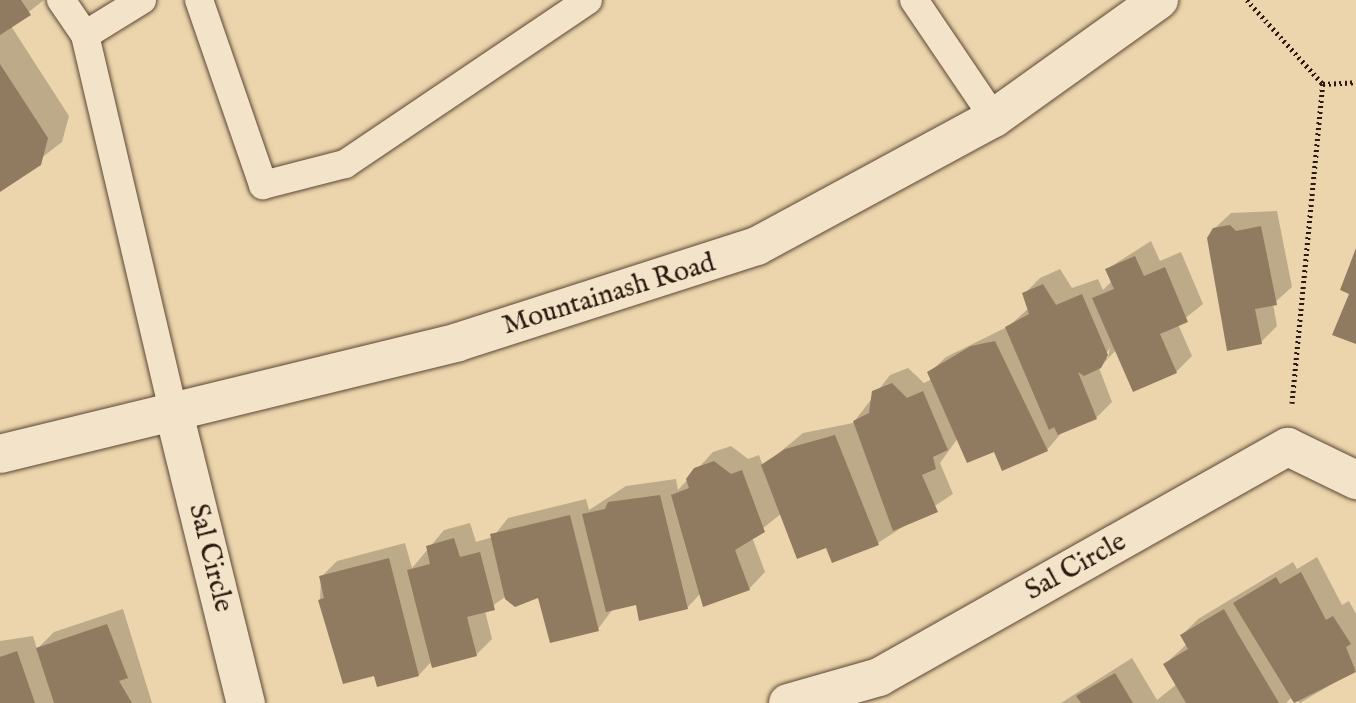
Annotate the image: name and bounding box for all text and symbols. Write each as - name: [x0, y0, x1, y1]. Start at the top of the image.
- street label: Mountainash Road: [499, 247, 719, 343]
- street label: Sal Circle: [180, 500, 240, 616]
- street label: Sal Circle: [1020, 526, 1132, 608]

